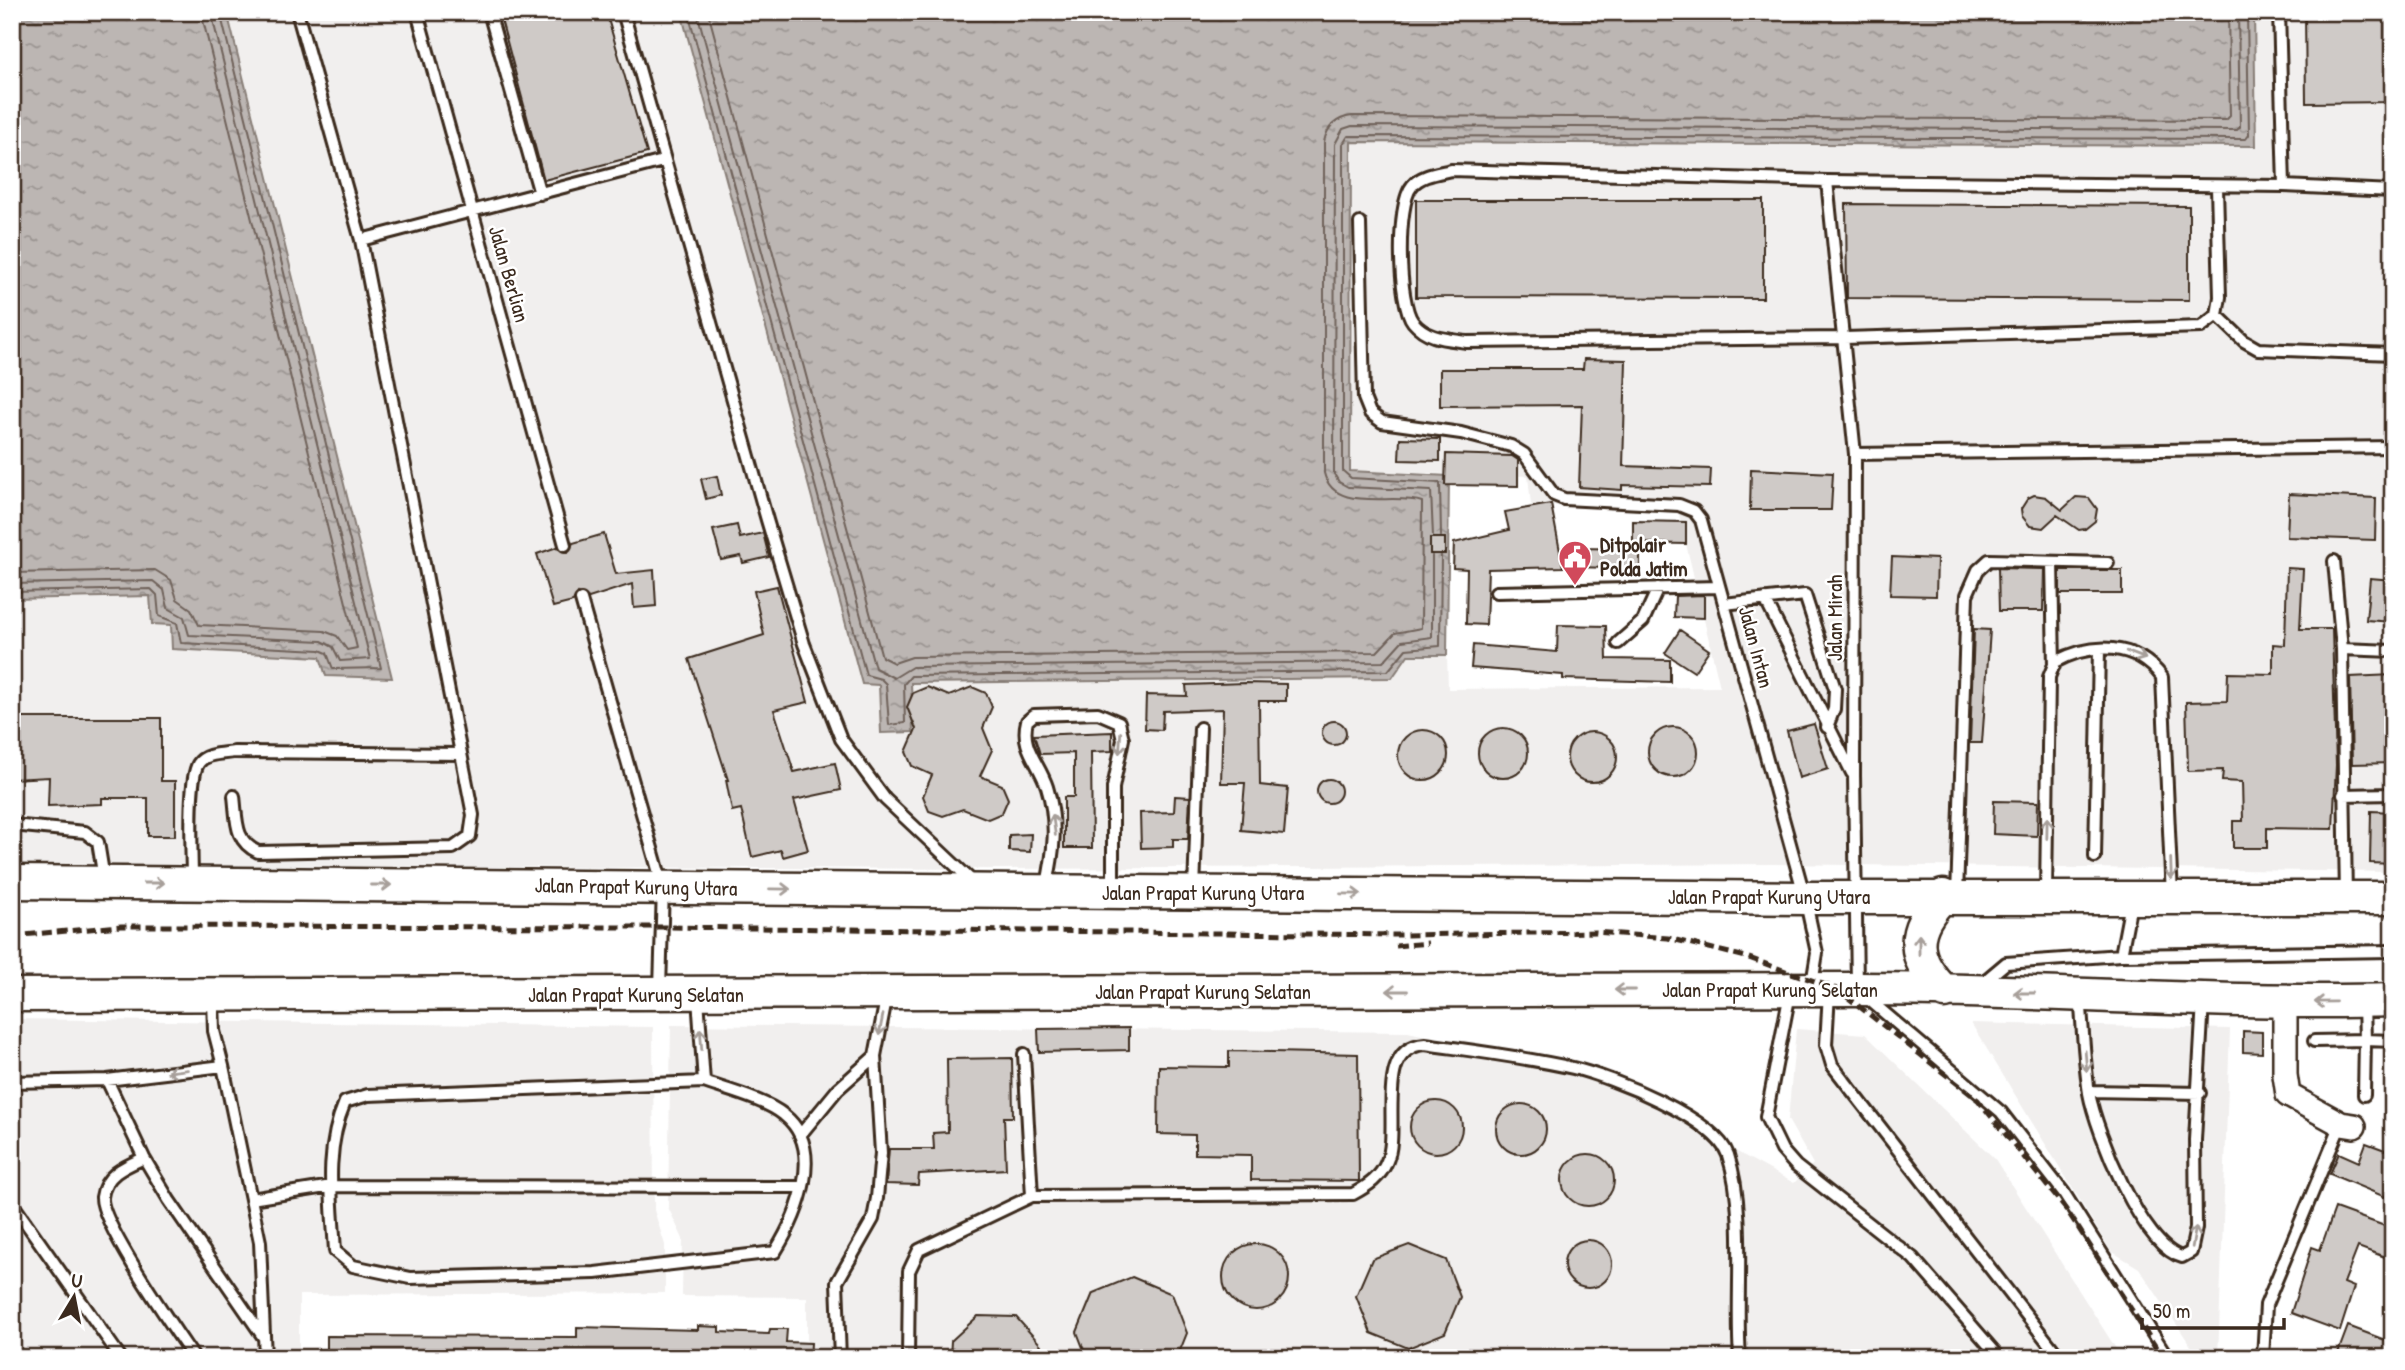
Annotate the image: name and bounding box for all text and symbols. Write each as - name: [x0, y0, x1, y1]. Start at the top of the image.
- street label: Jalan Berlian: [482, 222, 537, 326]
- place label: Ditpolair Polda Jatim: [1600, 530, 1688, 583]
- public building icon: Ditpolair Polda Jatim: [1556, 538, 1594, 587]
- street label: Jalan Mirah: [1820, 575, 1849, 661]
- street label: Jalan Intan: [1732, 603, 1781, 691]
- one-way arrow: [2125, 650, 2146, 662]
- one-way arrow: [1113, 731, 1126, 754]
- one-way arrow: [1047, 814, 1060, 837]
- one-way arrow: [2040, 817, 2054, 840]
- one-way arrow: [2165, 857, 2178, 880]
- street label: Jalan Prapat Kurung Utara: [534, 870, 738, 903]
- one-way arrow: [142, 876, 165, 890]
- one-way arrow: [370, 878, 393, 892]
- street label: Jalan Prapat Kurung Utara: [1102, 878, 1304, 907]
- one-way arrow: [769, 882, 792, 896]
- street label: Jalan Prapat Kurung Utara: [1668, 882, 1870, 911]
- one-way arrow: [1339, 887, 1362, 901]
- one-way arrow: [1912, 934, 1926, 957]
- street label: Jalan Prapat Kurung Selatan: [1662, 975, 1878, 1004]
- street label: Jalan Prapat Kurung Selatan: [1095, 977, 1311, 1006]
- street label: Jalan Prapat Kurung Selatan: [528, 980, 744, 1009]
- one-way arrow: [1614, 983, 1637, 997]
- one-way arrow: [1386, 984, 1409, 998]
- one-way arrow: [2013, 986, 2036, 1000]
- one-way arrow: [2313, 995, 2336, 1009]
- one-way arrow: [874, 1013, 888, 1036]
- one-way arrow: [694, 1028, 707, 1051]
- one-way arrow: [2080, 1049, 2093, 1072]
- one-way arrow: [167, 1065, 189, 1078]
- one-way arrow: [2188, 1226, 2201, 1249]
- north arrow: [38, 1262, 108, 1332]
- text: U: [70, 1267, 85, 1294]
- scale bar: [2142, 1286, 2284, 1330]
- text: 50 m: [2153, 1296, 2190, 1325]

